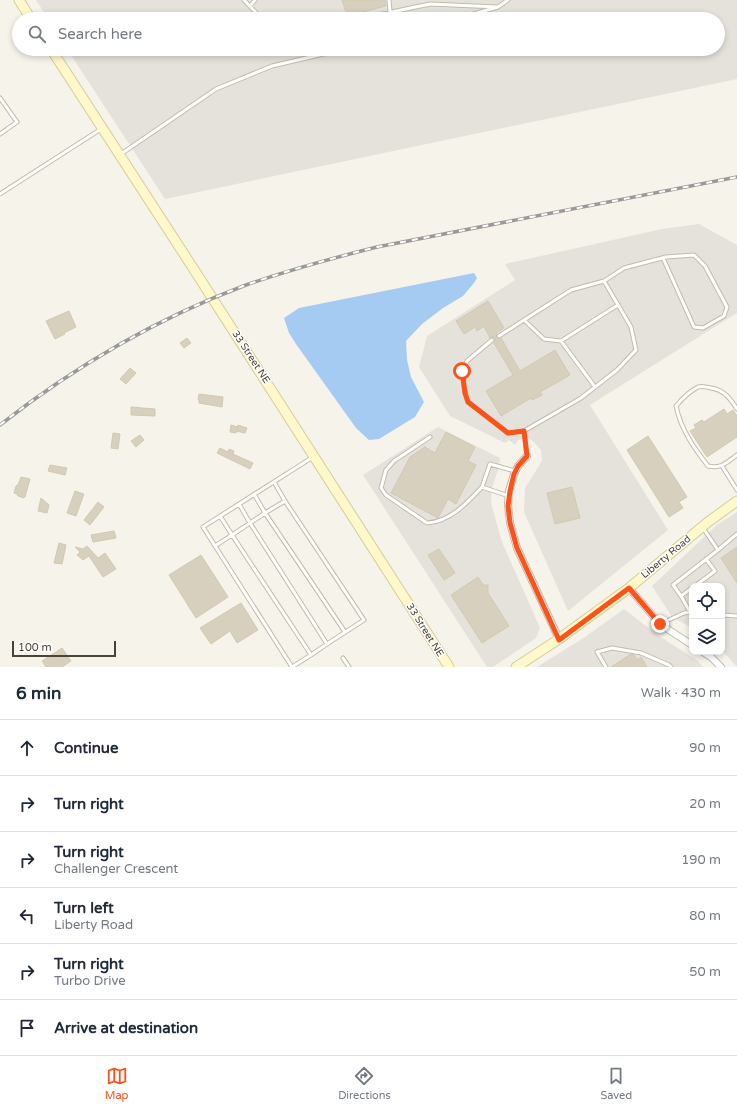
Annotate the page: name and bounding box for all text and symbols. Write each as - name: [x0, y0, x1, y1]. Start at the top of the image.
- search box: [12, 12, 725, 56]
- icon: search: [26, 23, 48, 45]
- text: Search here: [58, 25, 142, 43]
- street label: 33 Street NE: [229, 328, 273, 386]
- route start: [453, 362, 471, 380]
- street label: Liberty Road: [639, 533, 693, 581]
- map controls: [689, 583, 725, 655]
- button: locate: [689, 583, 725, 619]
- street label: 33 Street NE: [404, 601, 446, 659]
- route end: [651, 615, 669, 633]
- button: layers: [689, 619, 725, 655]
- scale bar: [12, 639, 116, 658]
- text: 100 m: [18, 641, 52, 654]
- text: 6 min: [16, 683, 61, 704]
- text: Walk · 430 m: [641, 685, 721, 701]
- icon: ahead: [16, 737, 38, 759]
- text: Continue: [54, 739, 118, 757]
- text: 90 m: [689, 740, 721, 756]
- icon: right: [16, 793, 38, 815]
- text: Turn right: [54, 795, 124, 813]
- text: 20 m: [689, 796, 721, 812]
- text: Turn right: [54, 843, 124, 861]
- icon: right: [16, 849, 38, 871]
- text: 190 m: [681, 852, 721, 868]
- text: Challenger Crescent: [54, 861, 178, 877]
- text: Turn left: [54, 899, 114, 917]
- icon: left: [16, 905, 38, 927]
- text: 80 m: [689, 908, 721, 924]
- text: Liberty Road: [54, 917, 133, 933]
- text: Turn right: [54, 955, 124, 973]
- icon: right: [16, 961, 38, 983]
- text: 50 m: [689, 964, 721, 980]
- text: Turbo Drive: [54, 973, 126, 989]
- icon: arrive: [16, 1017, 38, 1039]
- text: Arrive at destination: [54, 1019, 198, 1037]
- tab: Map: [105, 1065, 129, 1102]
- tab: Directions: [338, 1065, 391, 1102]
- tab: Saved: [600, 1065, 632, 1102]

